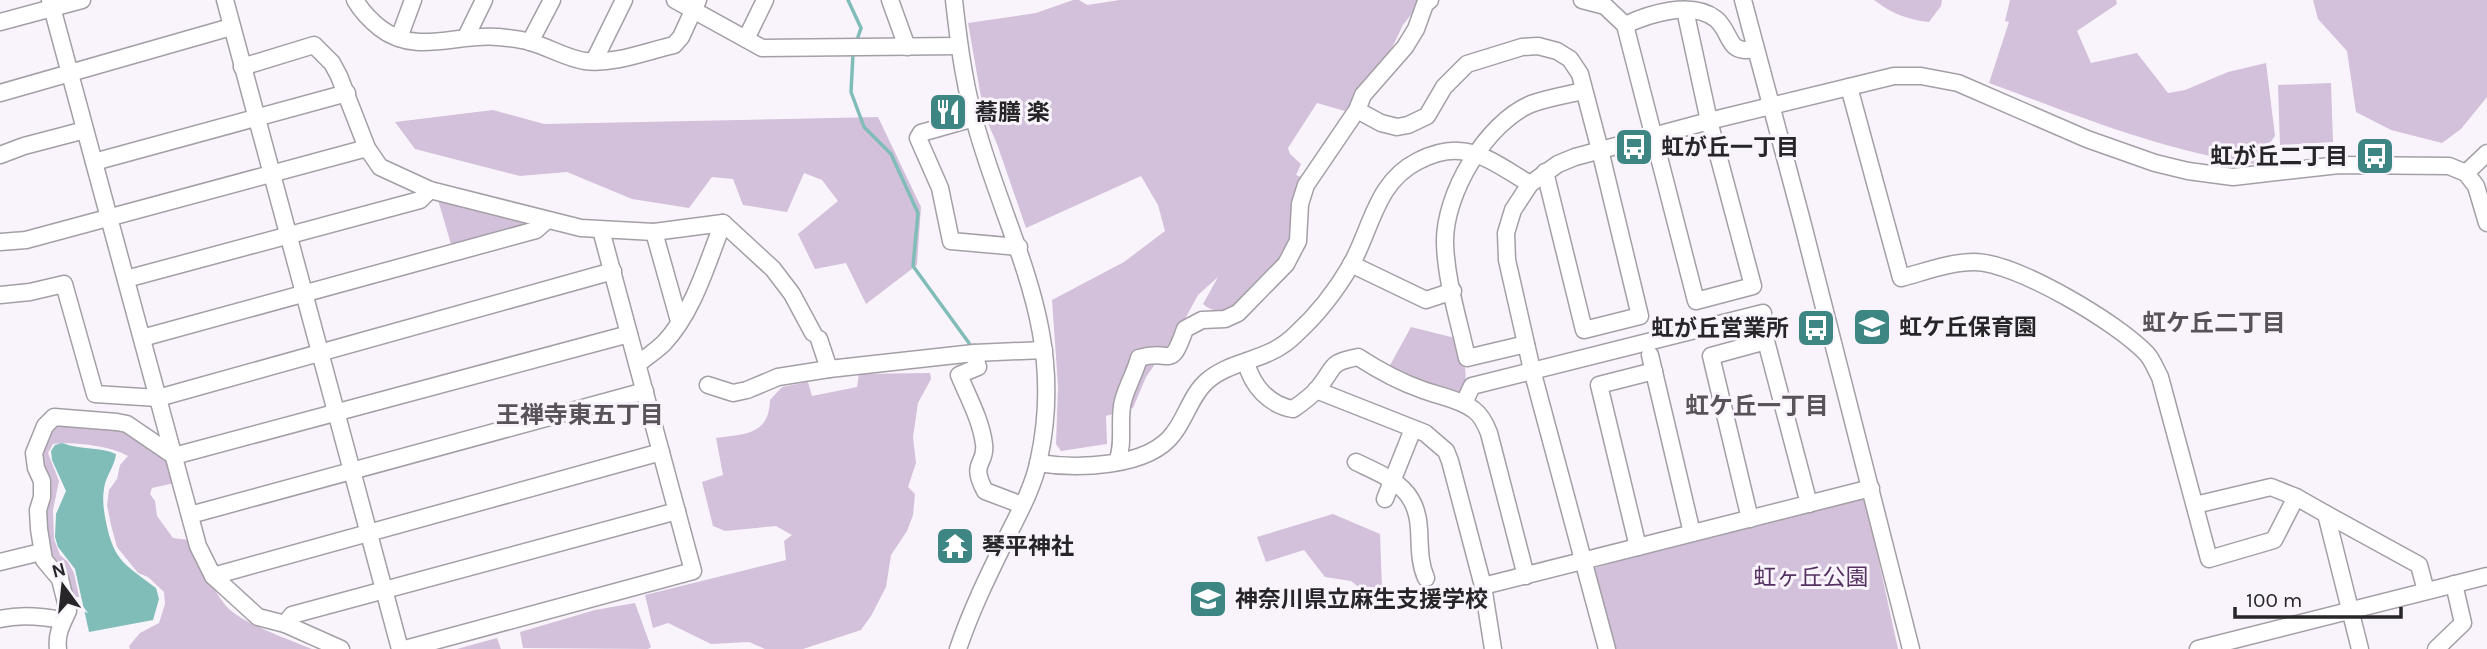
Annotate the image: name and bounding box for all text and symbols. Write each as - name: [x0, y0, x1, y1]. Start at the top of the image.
- restaurant icon: 蕎膳 楽: [927, 91, 969, 133]
- place label: 蕎膳 楽: [975, 99, 1050, 126]
- bus stop icon: 虹が丘一丁目: [1613, 126, 1655, 168]
- place label: 虹が丘一丁目: [1661, 134, 1799, 161]
- bus stop icon: 虹が丘二丁目: [2354, 135, 2396, 177]
- place label: 虹が丘二丁目: [2210, 143, 2348, 170]
- school or university icon: 虹ケ丘保育園: [1851, 306, 1893, 348]
- bus stop icon: 虹が丘営業所: [1795, 307, 1837, 349]
- district label: 虹ケ丘二丁目: [2142, 309, 2286, 337]
- place label: 虹ケ丘保育園: [1899, 314, 2037, 341]
- place label: 虹が丘営業所: [1651, 315, 1789, 342]
- district label: 虹ケ丘一丁目: [1685, 392, 1829, 420]
- district label: 王禅寺東五丁目: [496, 401, 664, 429]
- temple icon: 琴平神社: [934, 525, 976, 567]
- place label: 琴平神社: [982, 533, 1074, 560]
- north arrow: [28, 551, 98, 621]
- text: N: [49, 558, 68, 583]
- park label: 虹ヶ丘公園: [1754, 564, 1869, 591]
- scale bar: [2235, 576, 2401, 620]
- school or university icon: 神奈川県立麻生支援学校: [1187, 578, 1229, 620]
- place label: 神奈川県立麻生支援学校: [1235, 586, 1488, 613]
- text: 100 m: [2246, 588, 2303, 612]

